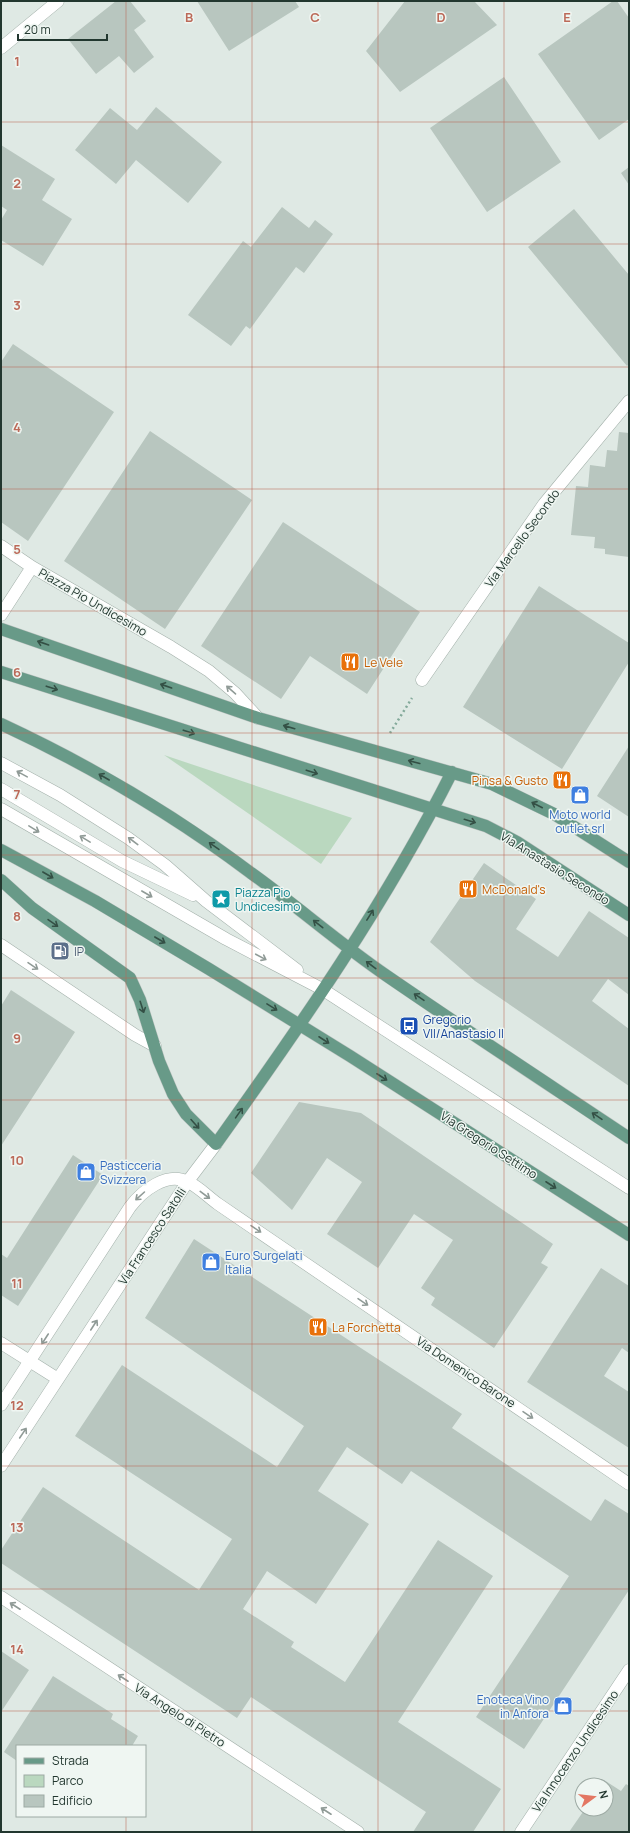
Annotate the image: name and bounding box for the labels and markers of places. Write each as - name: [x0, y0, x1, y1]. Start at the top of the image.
- restaurant icon: Le Vele: [339, 651, 361, 673]
- place label: Le Vele: [364, 654, 403, 671]
- restaurant icon: Pinsa & Gusto: [551, 769, 573, 791]
- place label: Pinsa & Gusto: [472, 772, 548, 789]
- shop icon: Moto world outlet srl: [569, 784, 591, 806]
- place label: Moto world outlet srl: [549, 806, 611, 837]
- restaurant icon: McDonald's: [457, 878, 479, 900]
- place label: McDonald's: [482, 881, 546, 898]
- place label: Piazza Pio Undicesimo: [235, 884, 300, 915]
- place icon: Piazza Pio Undicesimo: [210, 888, 232, 910]
- fuel station icon: IP: [49, 940, 71, 962]
- place label: IP: [74, 943, 84, 960]
- place label: Gregorio VII/Anastasio II: [423, 1011, 504, 1042]
- bus stop icon: Gregorio VII/Anastasio II: [398, 1015, 420, 1037]
- place label: Pasticceria Svizzera: [100, 1157, 161, 1188]
- shop icon: Pasticceria Svizzera: [75, 1161, 97, 1183]
- place label: Euro Surgelati Italia: [225, 1247, 302, 1278]
- shop icon: Euro Surgelati Italia: [200, 1251, 222, 1273]
- restaurant icon: La Forchetta: [307, 1316, 329, 1338]
- place label: La Forchetta: [332, 1319, 401, 1336]
- place label: Enoteca Vino in Anfora: [477, 1691, 549, 1722]
- shop icon: Enoteca Vino in Anfora: [552, 1695, 574, 1717]

